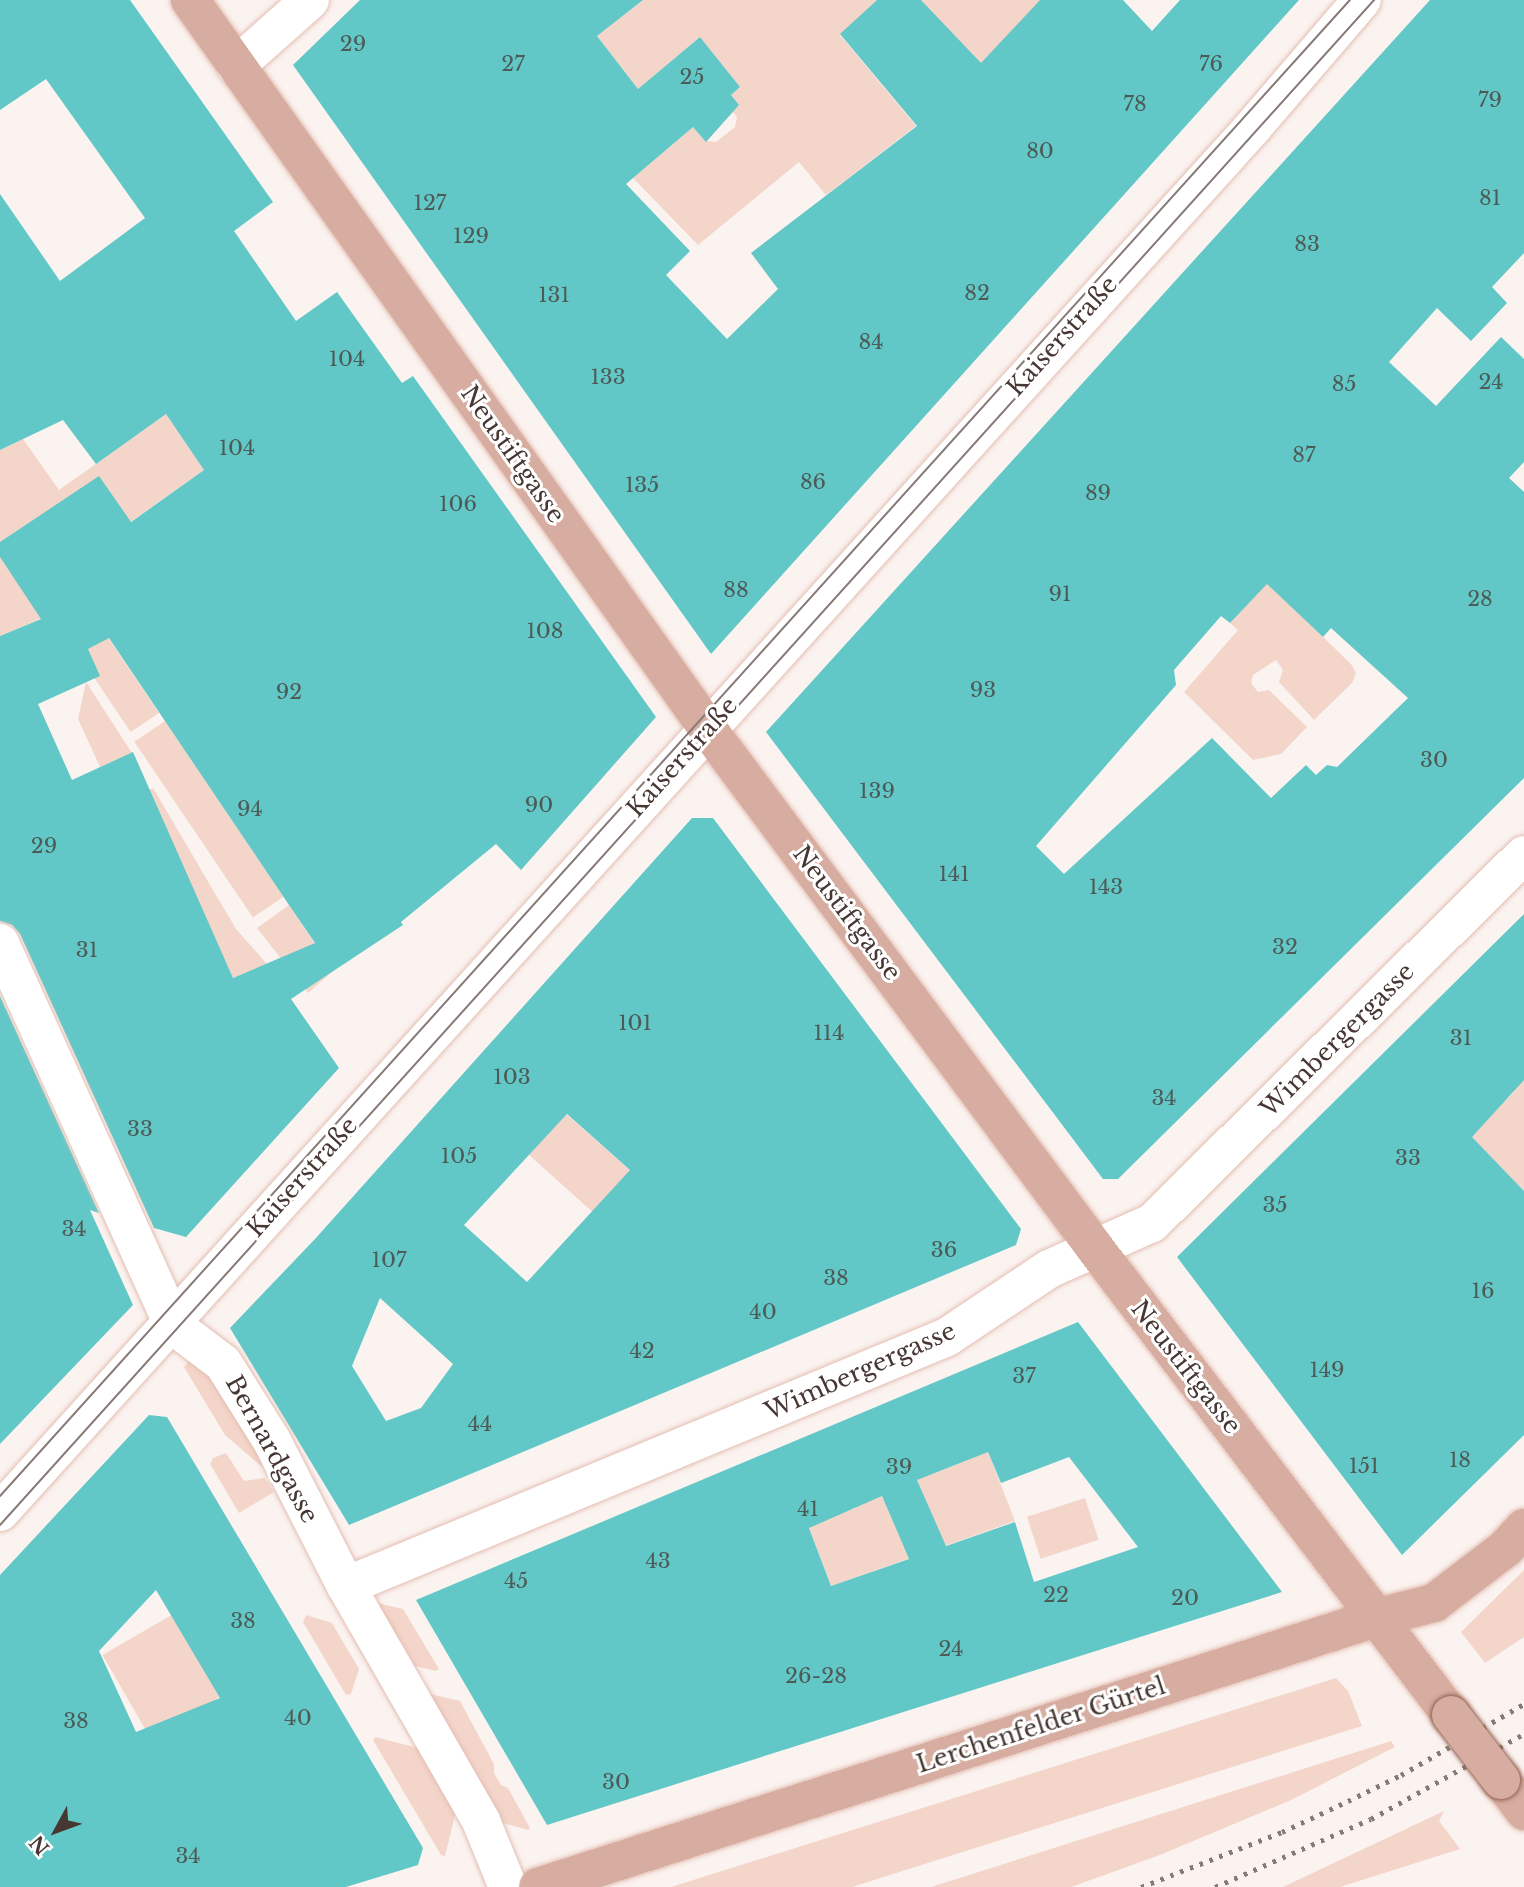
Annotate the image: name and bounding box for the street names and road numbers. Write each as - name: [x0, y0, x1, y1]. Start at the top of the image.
- street label: Kaiserstraße: [1001, 270, 1123, 402]
- street label: Neustiftgasse: [455, 380, 571, 528]
- street label: Kaiserstraße: [621, 691, 743, 823]
- street label: Neustiftgasse: [787, 840, 907, 986]
- street label: Wimbergergasse: [1254, 957, 1420, 1123]
- street label: Kaiserstraße: [241, 1111, 363, 1243]
- street label: Neustiftgasse: [1125, 1295, 1247, 1439]
- street label: Wimbergergasse: [760, 1316, 960, 1426]
- street label: Bernardgasse: [220, 1370, 324, 1528]
- street label: Lerchenfelder Gürtel: [913, 1671, 1169, 1779]

